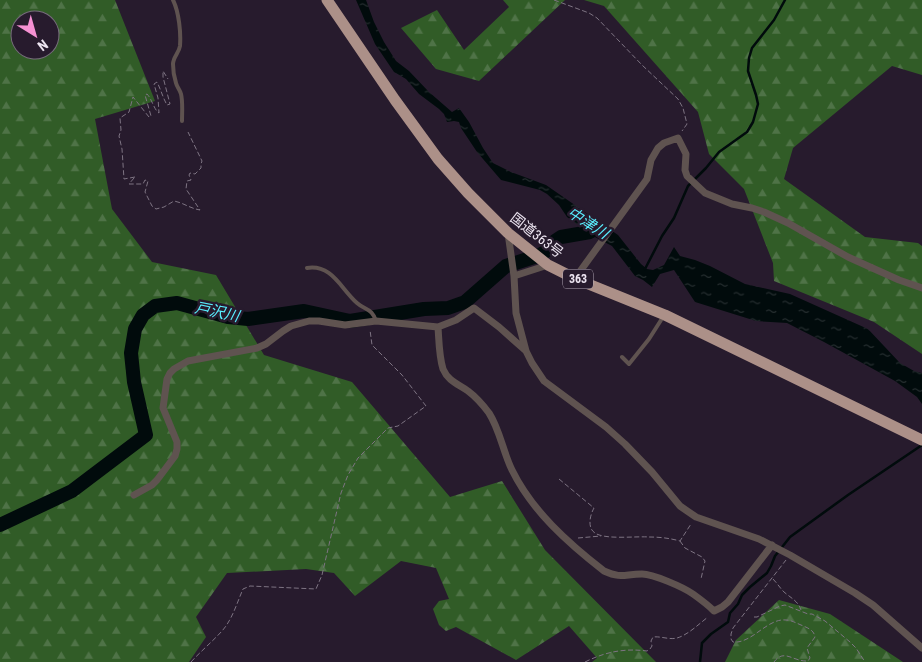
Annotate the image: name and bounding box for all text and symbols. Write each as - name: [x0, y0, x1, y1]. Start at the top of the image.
- north arrow: [10, 10, 60, 60]
- text: N: [35, 36, 51, 54]
- water label: 中津川: [564, 203, 614, 244]
- street label: 国道363号: [507, 209, 567, 261]
- road number: 363: [563, 270, 593, 288]
- water label: 戸沢川: [193, 299, 243, 326]

